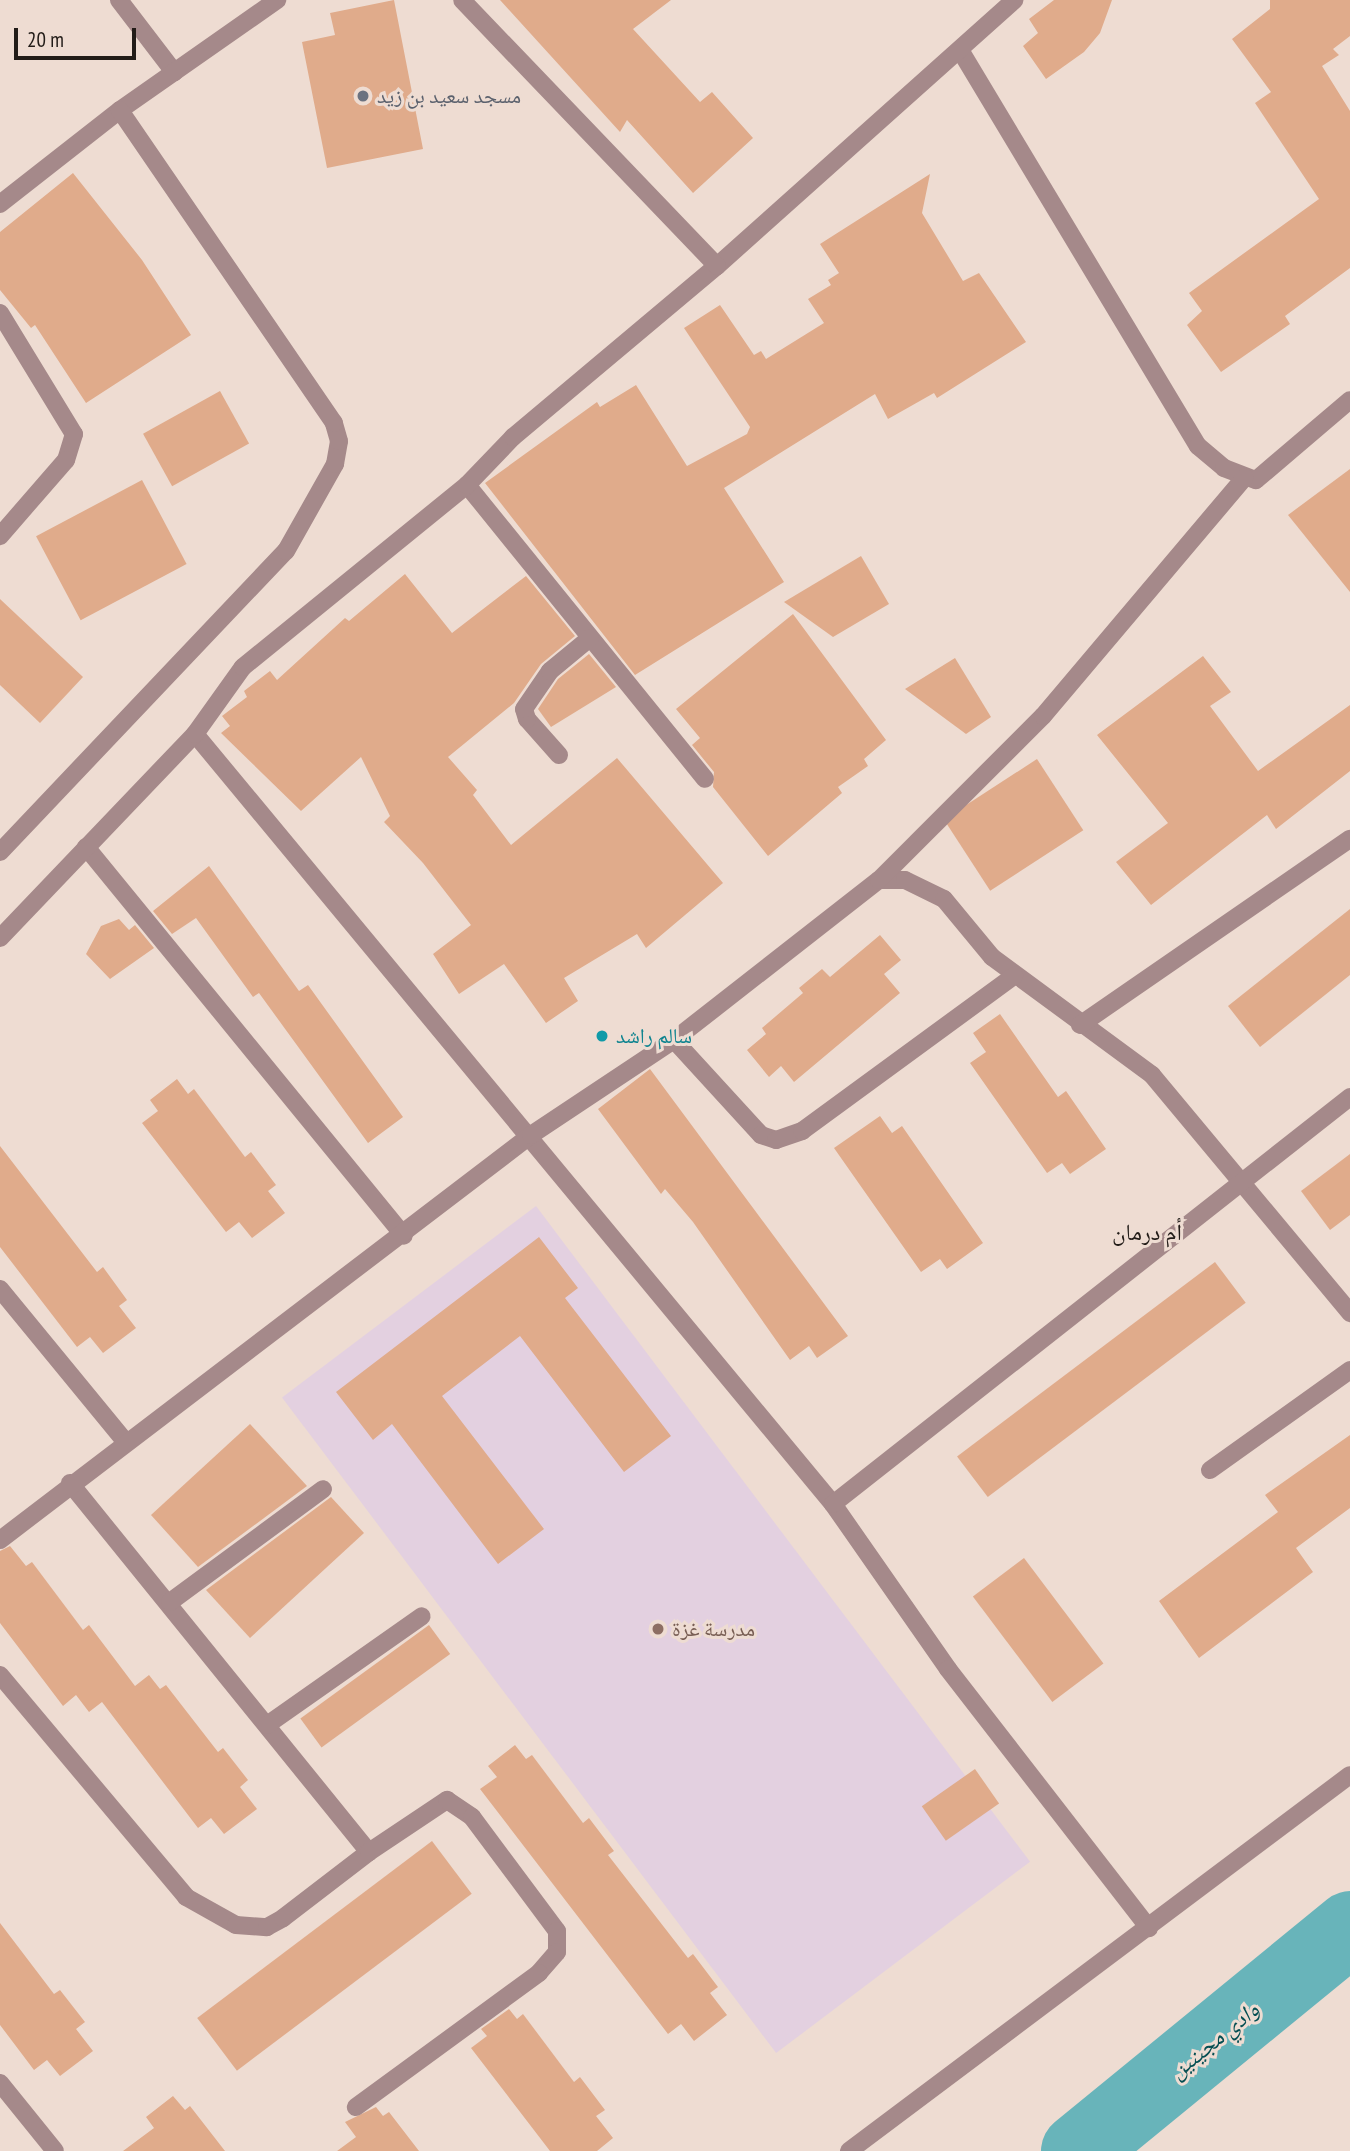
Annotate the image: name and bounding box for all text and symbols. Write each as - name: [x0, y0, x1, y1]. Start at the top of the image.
- scale bar: [18, 14, 140, 58]
- text: 20 m: [27, 26, 64, 53]
- place label: مسجد سعيد بن زيد: [377, 83, 521, 109]
- marker: مسجد سعيد بن زيد: [355, 88, 371, 104]
- place label: سالم راشد: [616, 1023, 692, 1049]
- marker: سالم راشد: [594, 1028, 610, 1044]
- district label: أم درمان: [1112, 1218, 1182, 1246]
- place label: مدرسة غزة: [672, 1616, 755, 1642]
- marker: مدرسة غزة: [650, 1621, 666, 1637]
- water label: وادي مجينين: [1164, 1995, 1264, 2085]

